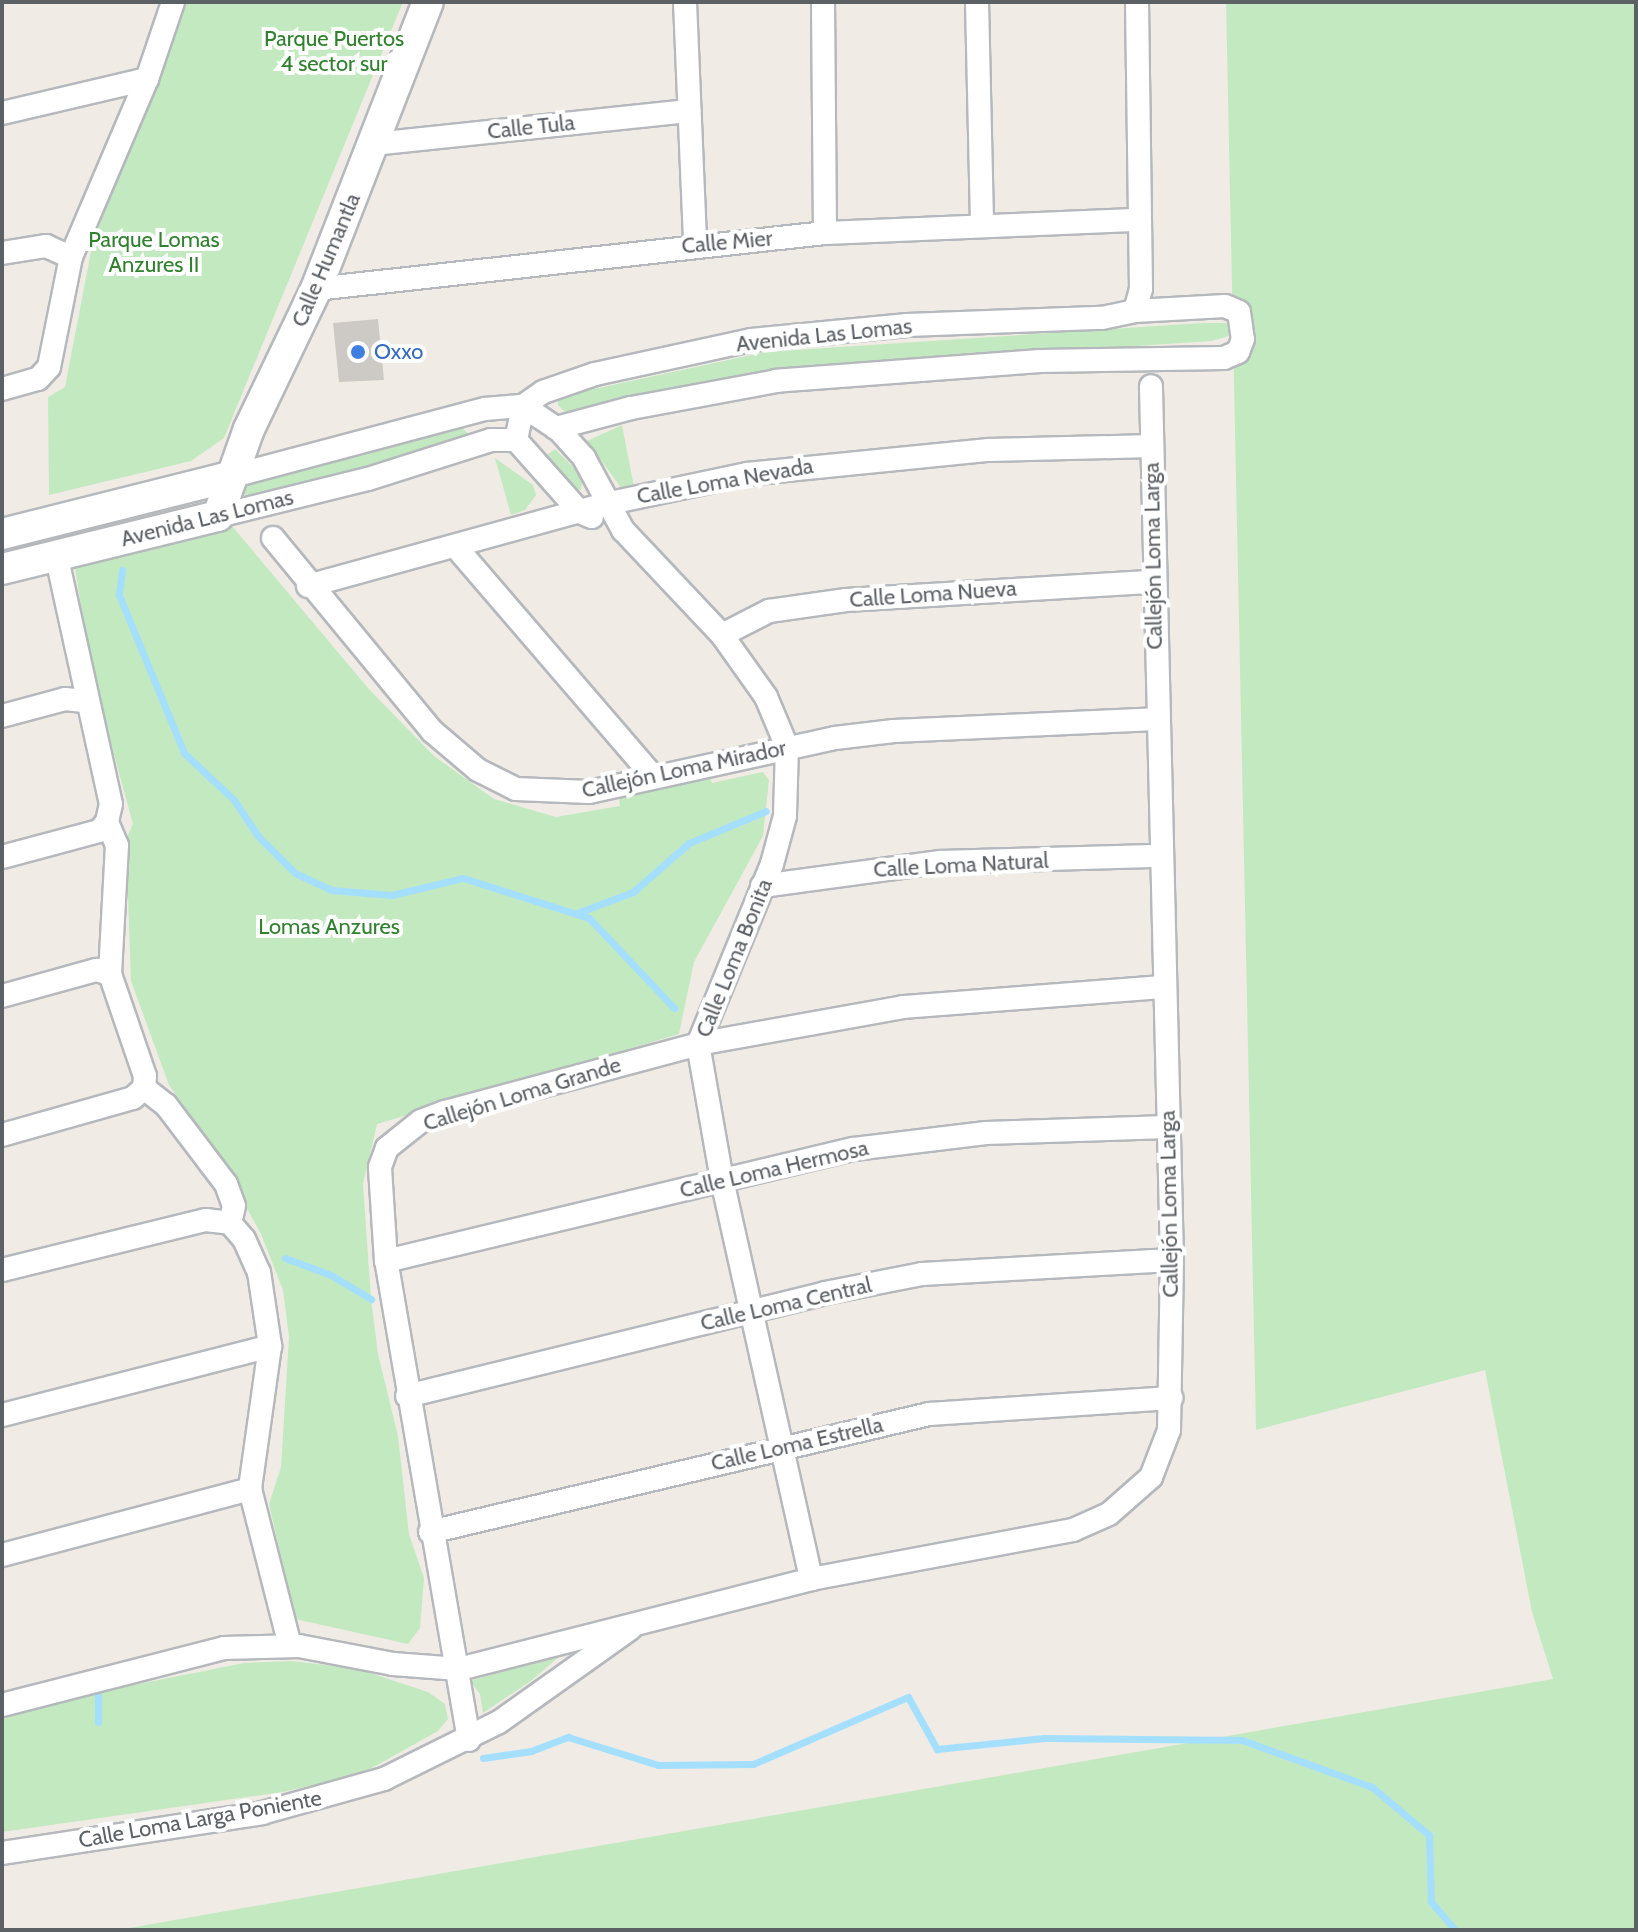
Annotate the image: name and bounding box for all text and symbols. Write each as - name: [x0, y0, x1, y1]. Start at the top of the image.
- park label: Parque Puertos 4 sector sur: [264, 25, 404, 76]
- street label: Calle Tula: [486, 109, 576, 145]
- street label: Calle Humantla: [286, 189, 366, 331]
- street label: Calle Mier: [680, 225, 774, 259]
- park label: Parque Lomas Anzures II: [88, 226, 220, 278]
- street label: Avenida Las Lomas: [735, 313, 913, 357]
- place label: Oxxo: [374, 339, 423, 365]
- marker: Oxxo: [349, 343, 367, 361]
- street label: Calle Loma Nevada: [635, 452, 815, 510]
- street label: Callejón Loma Larga: [1138, 462, 1168, 650]
- street label: Avenida Las Lomas: [118, 484, 296, 552]
- street label: Calle Loma Nueva: [849, 575, 1017, 613]
- street label: Callejón Loma Mirador: [579, 734, 789, 804]
- street label: Calle Loma Natural: [873, 847, 1049, 883]
- street label: Calle Loma Bonita: [690, 875, 778, 1041]
- park label: Lomas Anzures: [258, 914, 400, 940]
- street label: Callejón Loma Grande: [420, 1051, 624, 1137]
- street label: Callejón Loma Larga: [1154, 1110, 1184, 1298]
- street label: Calle Loma Hermosa: [677, 1134, 871, 1204]
- street label: Calle Loma Central: [698, 1271, 874, 1337]
- street label: Calle Loma Estrella: [708, 1411, 886, 1477]
- street label: Calle Loma Larga Poniente: [76, 1785, 324, 1853]

